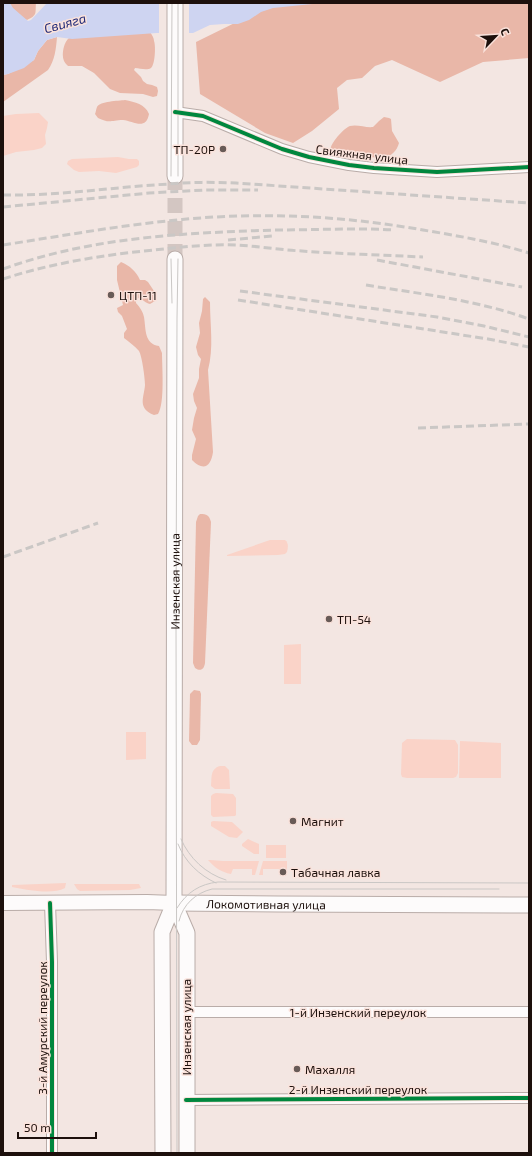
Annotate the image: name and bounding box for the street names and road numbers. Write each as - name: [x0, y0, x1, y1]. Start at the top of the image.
- street label: Свияжная улица: [315, 141, 409, 168]
- street label: Инзенская улица: [167, 533, 183, 630]
- street label: Локомотивная улица: [206, 896, 326, 912]
- street label: 3-й Амурский переулок: [35, 961, 50, 1095]
- street label: Инзенская улица: [179, 979, 194, 1075]
- street label: 1-й Инзенский переулок: [290, 1005, 427, 1020]
- street label: 2-й Инзенский переулок: [289, 1082, 428, 1097]

